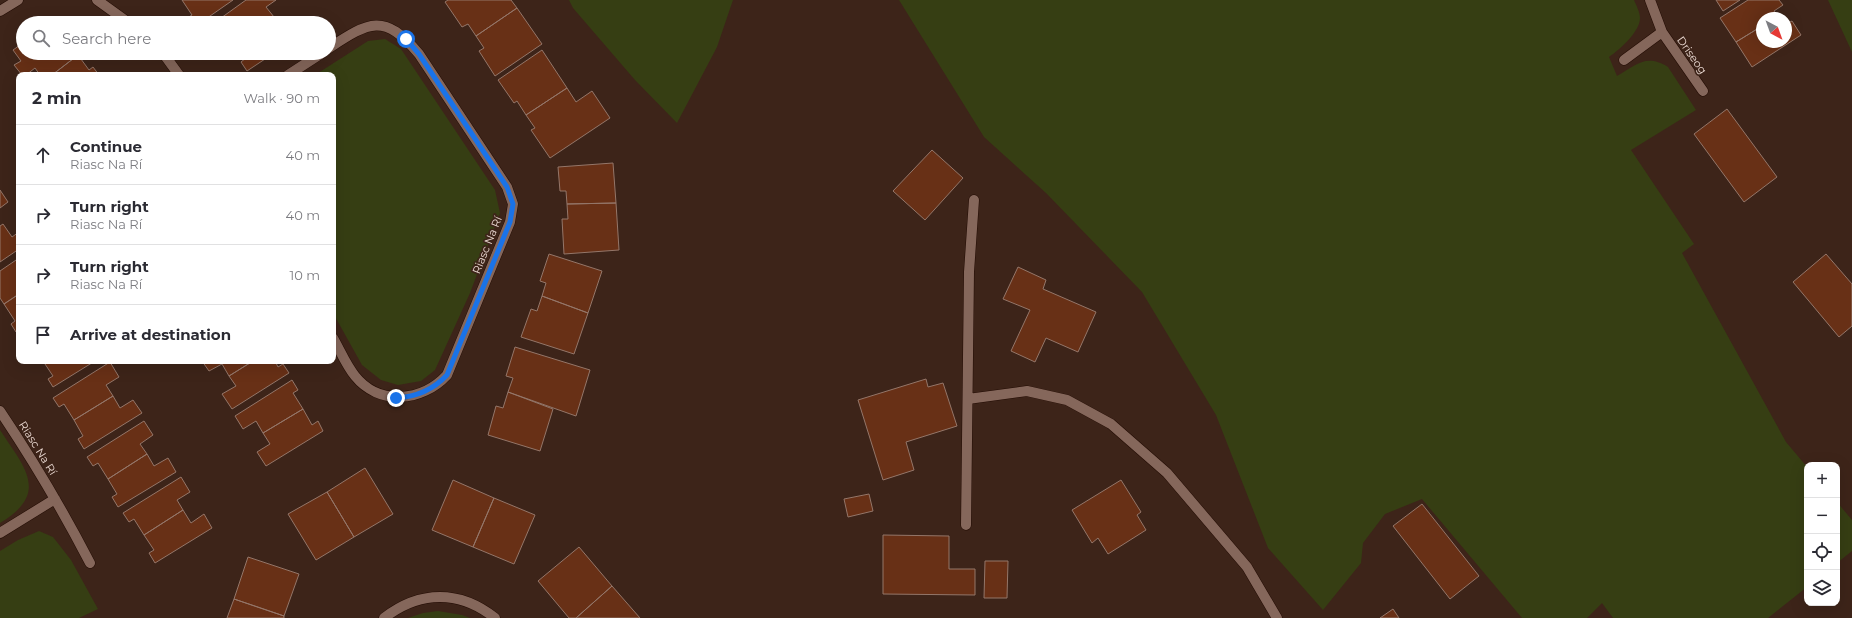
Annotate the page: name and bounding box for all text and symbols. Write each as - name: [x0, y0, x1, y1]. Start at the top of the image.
- north arrow: [1756, 12, 1792, 48]
- search box: [16, 16, 336, 60]
- icon: search: [30, 27, 52, 49]
- text: Search here: [62, 29, 151, 48]
- route start: [397, 30, 415, 48]
- street label: Driseog: [1674, 33, 1710, 77]
- text: 2 min: [32, 88, 82, 108]
- text: Walk · 90 m: [244, 90, 320, 106]
- text: Continue: [70, 137, 142, 156]
- icon: ahead: [32, 144, 54, 166]
- text: 40 m: [286, 147, 320, 163]
- text: Riasc Na Rí: [70, 156, 142, 172]
- text: Turn right: [70, 197, 149, 216]
- icon: right: [32, 204, 54, 226]
- text: 40 m: [286, 207, 320, 223]
- street label: Riasc Na Rí: [469, 213, 505, 276]
- text: Riasc Na Rí: [70, 216, 142, 232]
- text: Turn right: [70, 257, 149, 276]
- icon: right: [32, 264, 54, 286]
- text: 10 m: [290, 267, 320, 283]
- text: Riasc Na Rí: [70, 276, 142, 292]
- icon: arrive: [32, 324, 54, 346]
- text: Arrive at destination: [70, 325, 231, 344]
- route end: [387, 389, 405, 407]
- street label: Riasc Na Rí: [16, 418, 61, 478]
- map controls: [1804, 462, 1840, 606]
- button: +: [1804, 462, 1840, 498]
- button: −: [1804, 498, 1840, 534]
- button: locate: [1804, 534, 1840, 570]
- button: layers: [1804, 570, 1840, 606]

